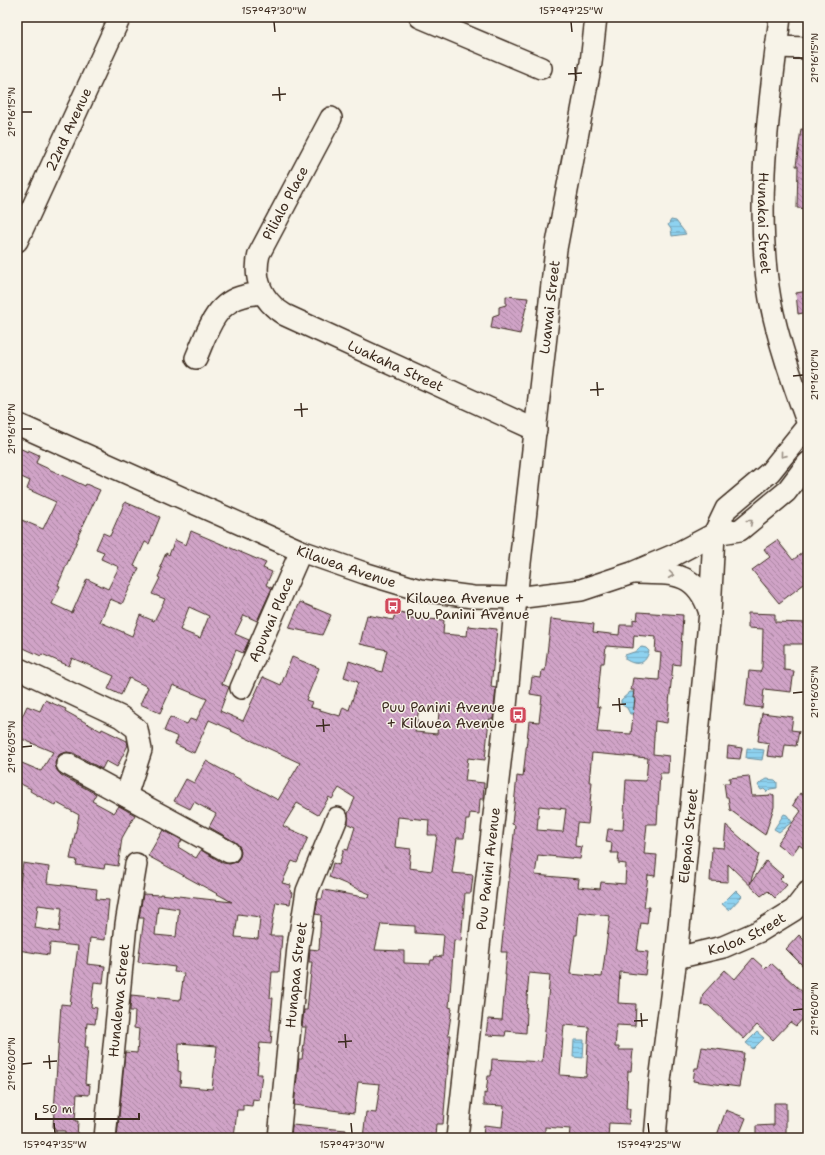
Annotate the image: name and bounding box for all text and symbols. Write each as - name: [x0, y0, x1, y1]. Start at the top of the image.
- text: 157°47'30"W: [241, 4, 307, 17]
- text: 157°47'25"W: [539, 4, 603, 17]
- text: 21°16'15"N: [808, 33, 821, 83]
- street label: 22nd Avenue: [41, 85, 95, 174]
- text: 21°16'15"N: [5, 87, 18, 137]
- street label: Pilialo Place: [258, 163, 312, 243]
- street label: Hunakai Street: [754, 172, 775, 275]
- street label: Luawai Street: [535, 259, 564, 355]
- street label: Luakaha Street: [345, 336, 446, 395]
- text: 21°16'10"N: [808, 349, 821, 401]
- text: 21°16'10"N: [5, 403, 18, 455]
- one-way arrow: [781, 451, 788, 458]
- one-way arrow: [745, 519, 752, 526]
- street label: Kilauea Avenue: [294, 541, 398, 591]
- one-way arrow: [668, 571, 674, 580]
- street label: Apuwai Place: [245, 574, 298, 665]
- place label: Kilauea Avenue + Puu Panini Avenue: [406, 589, 530, 623]
- bus stop icon: Kilauea Avenue + Puu Panini Avenue: [383, 596, 403, 616]
- text: 21°16'05"N: [808, 666, 821, 718]
- place label: Puu Panini Avenue + Kilauea Avenue: [381, 698, 505, 732]
- bus stop icon: Puu Panini Avenue + Kilauea Avenue: [508, 705, 528, 725]
- text: 21°16'05"N: [5, 721, 18, 773]
- street label: Elepaio Street: [674, 788, 702, 884]
- street label: Puu Panini Avenue: [472, 806, 504, 931]
- street label: Koloa Street: [706, 908, 789, 959]
- street label: Hunapaa Street: [281, 920, 311, 1029]
- street label: Hunalewa Street: [104, 943, 133, 1058]
- text: 21°16'00"N: [808, 982, 821, 1036]
- text: 21°16'00"N: [5, 1037, 18, 1091]
- scale bar: [36, 1095, 139, 1121]
- text: 50 m: [42, 1101, 72, 1117]
- text: 157°47'35"W: [23, 1138, 87, 1151]
- text: 157°47'30"W: [319, 1138, 385, 1151]
- text: 157°47'25"W: [617, 1138, 681, 1151]

